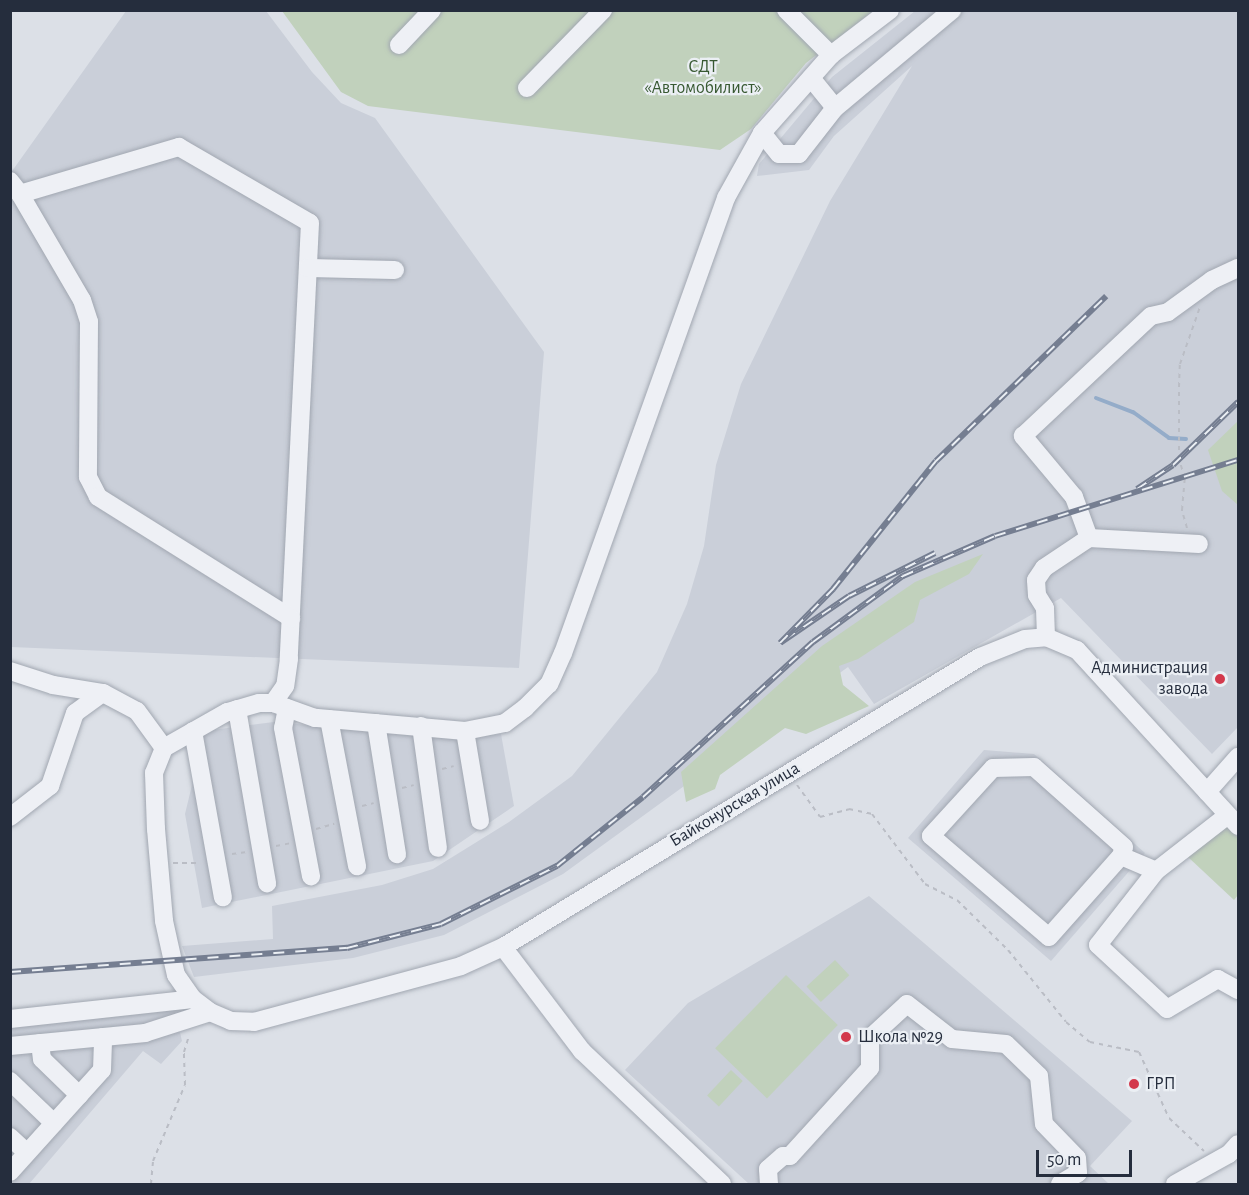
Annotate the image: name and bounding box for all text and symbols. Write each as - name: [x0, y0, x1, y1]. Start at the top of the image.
- park label: СДТ «Автомобилист»: [644, 57, 762, 100]
- place label: Администрация завода: [1091, 658, 1208, 700]
- marker: Администрация завода: [1213, 672, 1227, 686]
- street label: Байконурская улица: [666, 758, 804, 852]
- place label: Школа №29: [858, 1026, 943, 1048]
- marker: Школа №29: [839, 1030, 853, 1044]
- place label: ГРП: [1146, 1073, 1176, 1095]
- marker: ГРП: [1127, 1077, 1141, 1091]
- scale bar: [1039, 1138, 1135, 1176]
- text: 50 m: [1047, 1151, 1081, 1169]

